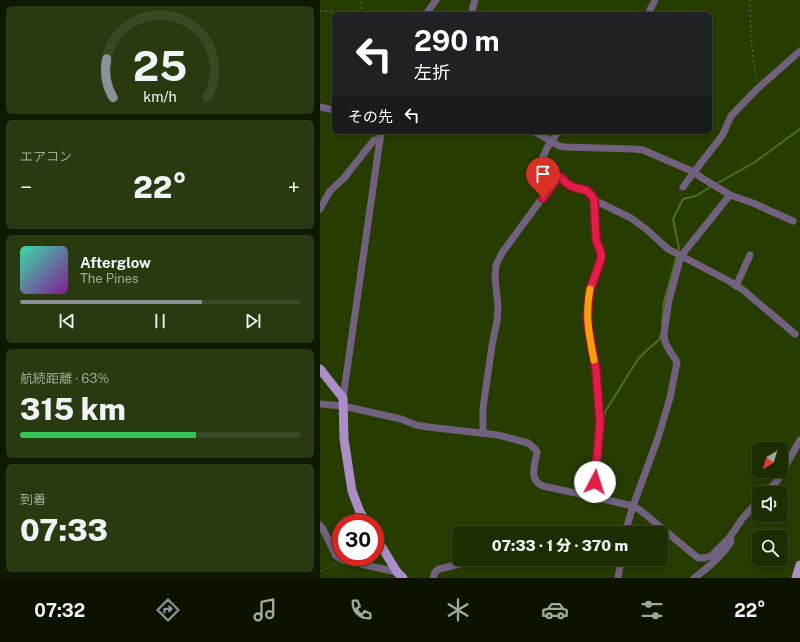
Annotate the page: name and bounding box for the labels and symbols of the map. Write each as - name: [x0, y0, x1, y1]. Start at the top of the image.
- pin: [526, 157, 560, 198]
- north arrow: [752, 442, 788, 478]
- position arrow: [574, 461, 616, 503]
- speed limit sign: 30: [332, 514, 384, 566]

